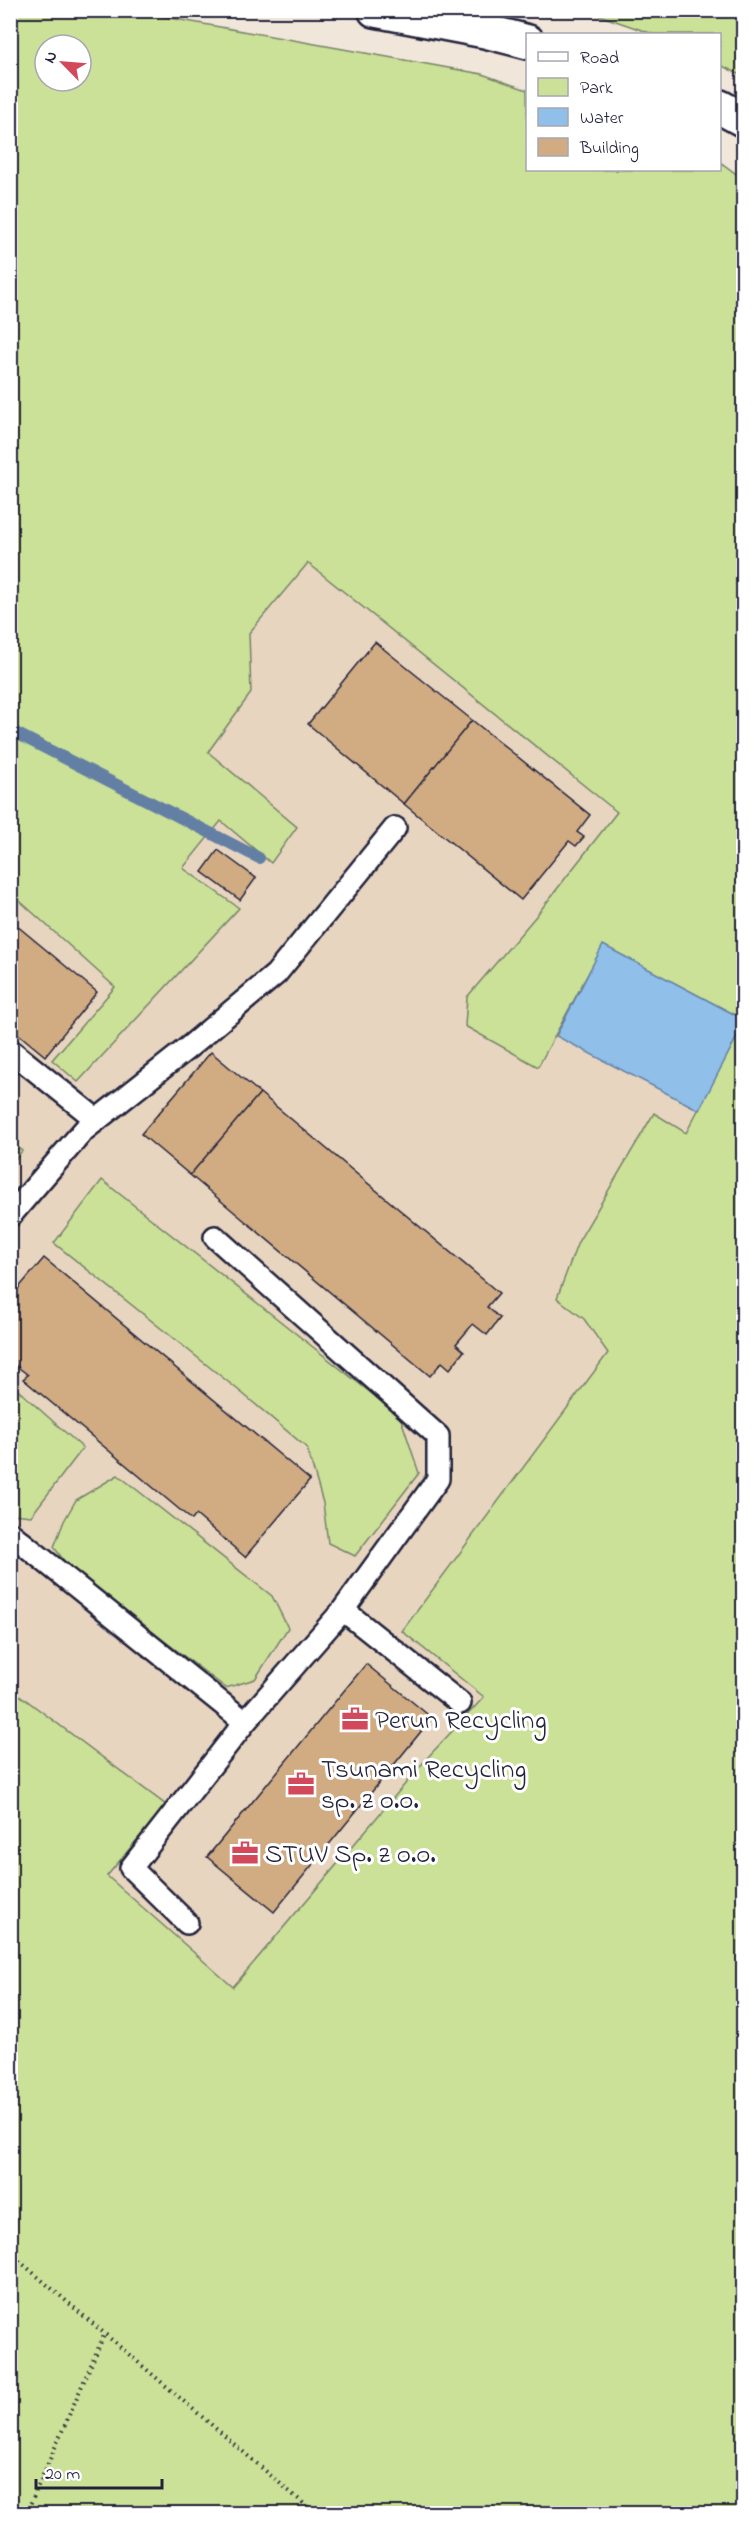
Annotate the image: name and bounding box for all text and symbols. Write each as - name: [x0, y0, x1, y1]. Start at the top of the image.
- north arrow: [33, 33, 93, 93]
- legend: [526, 33, 721, 171]
- text: Road: [580, 46, 619, 72]
- text: N: [38, 47, 64, 67]
- text: Park: [580, 76, 613, 102]
- text: Water: [580, 106, 624, 132]
- text: Building: [579, 136, 639, 163]
- place label: Perun Recycling: [375, 1702, 547, 1741]
- office icon: Perun Recycling: [340, 1704, 370, 1734]
- place label: Tsunami Recycling sp. z o.o.: [321, 1751, 526, 1821]
- office icon: Tsunami Recycling sp. z o.o.: [286, 1769, 316, 1799]
- place label: STUV Sp. z o.o.: [265, 1836, 436, 1875]
- office icon: STUV Sp. z o.o.: [230, 1838, 260, 1868]
- scale bar: [36, 2452, 162, 2490]
- text: 20 m: [45, 2462, 80, 2488]

